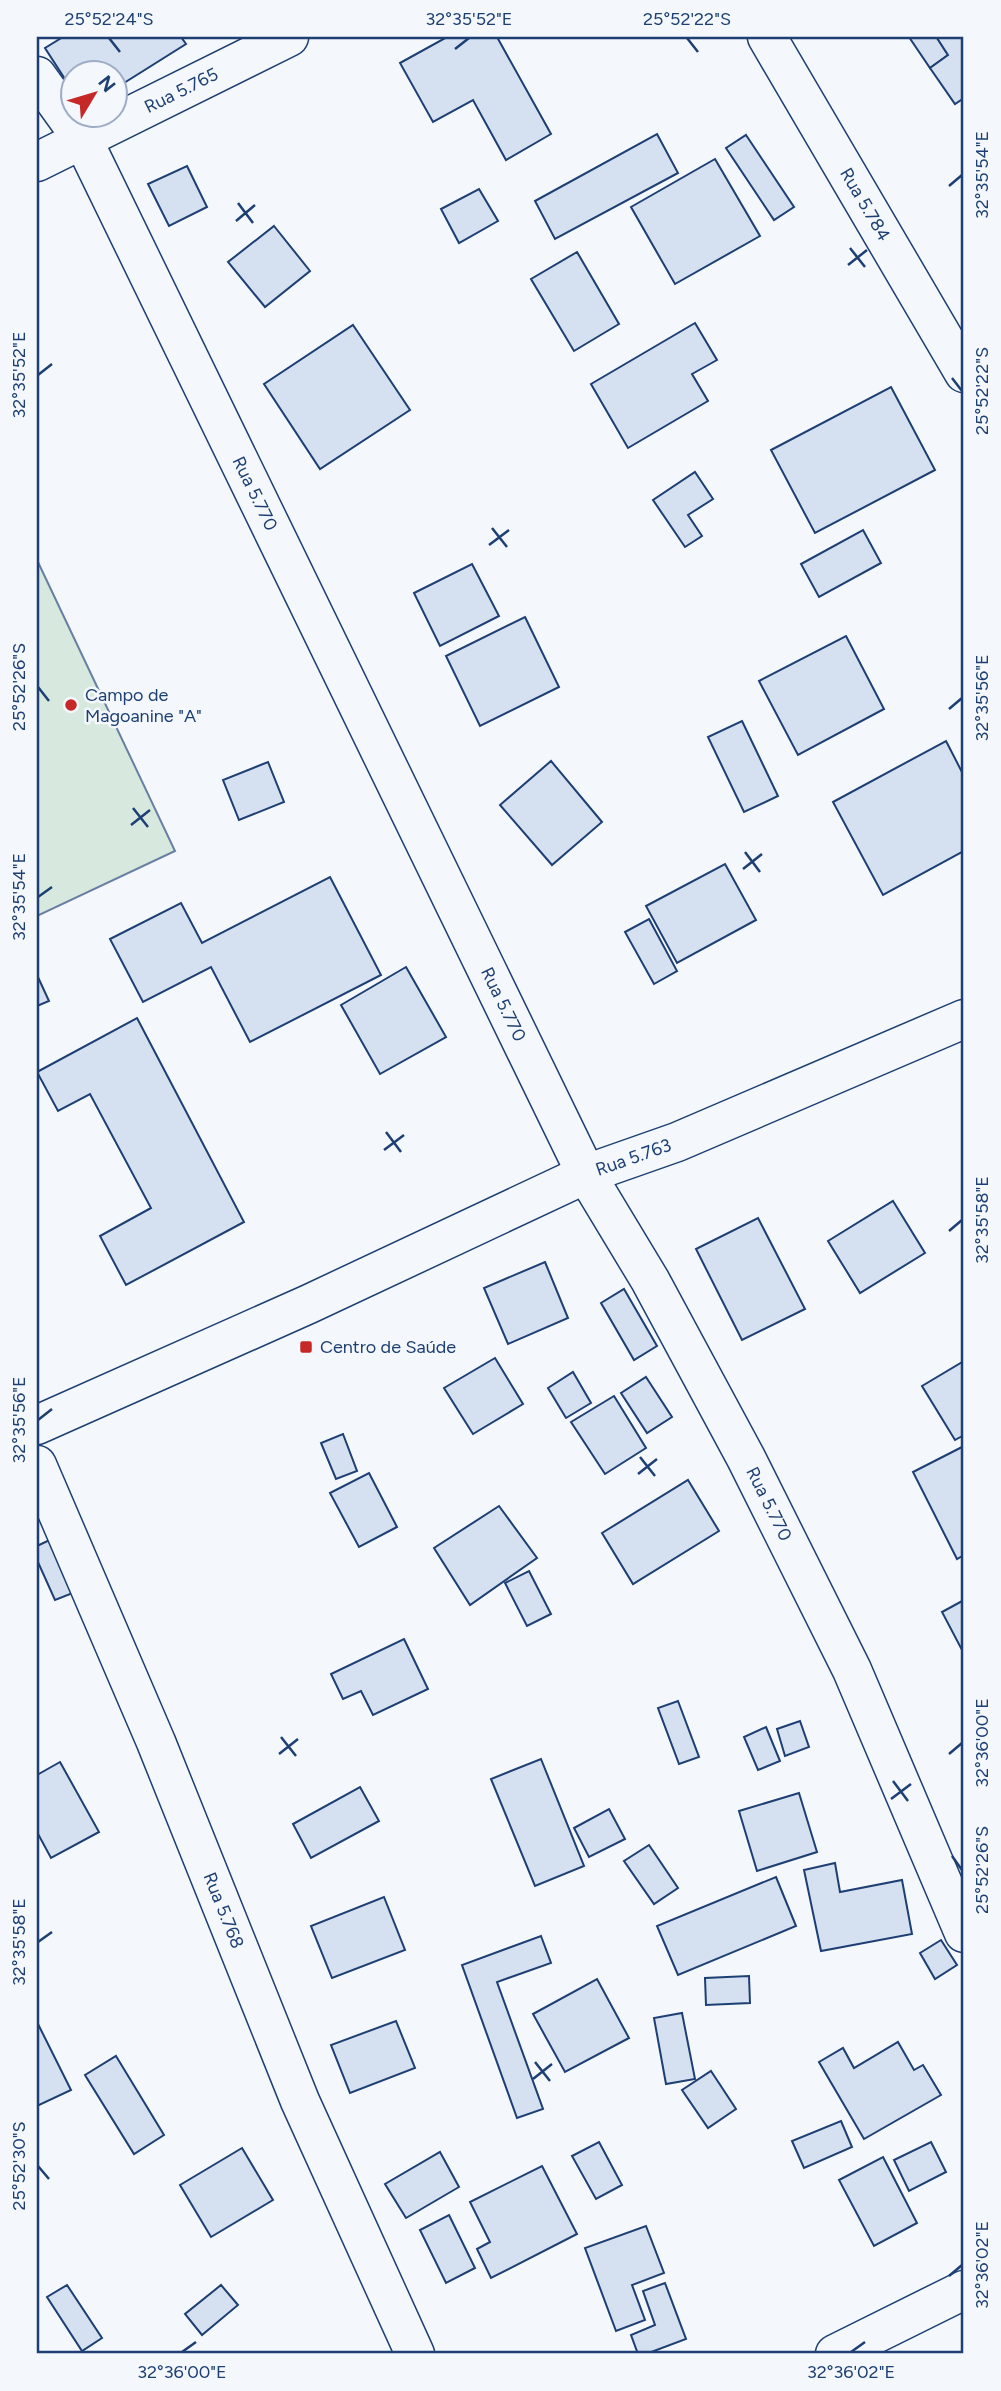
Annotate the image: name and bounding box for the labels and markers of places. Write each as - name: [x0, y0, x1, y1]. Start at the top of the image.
- place label: Campo de Magoanine "A": [85, 684, 202, 727]
- marker: Campo de Magoanine "A": [63, 697, 79, 713]
- place label: Centro de Saúde: [320, 1336, 456, 1358]
- marker: Centro de Saúde: [298, 1339, 314, 1355]

